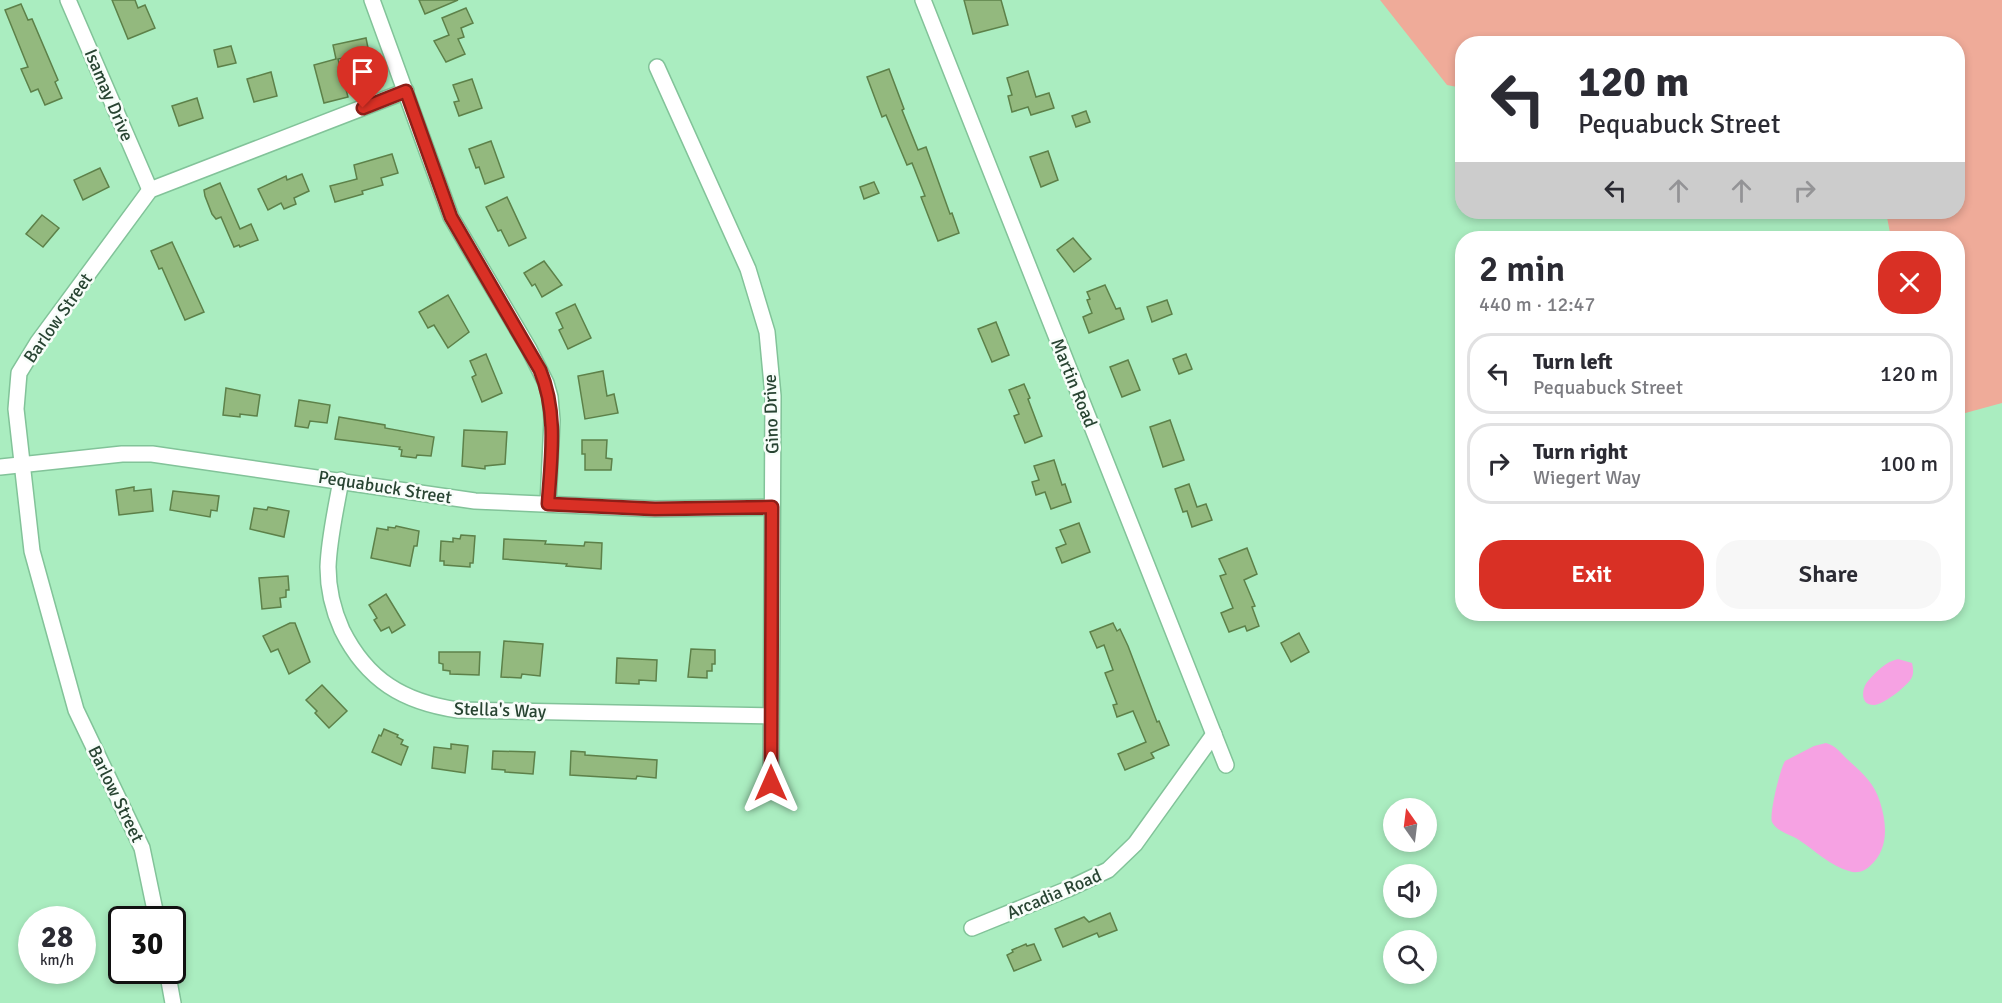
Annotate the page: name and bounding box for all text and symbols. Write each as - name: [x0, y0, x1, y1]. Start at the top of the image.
- street label: Isamay Drive: [80, 46, 138, 144]
- pin: [337, 46, 388, 108]
- icon: arrive: [346, 55, 379, 88]
- text: 120 m: [1578, 57, 1689, 108]
- icon: left: [1479, 60, 1557, 138]
- text: Pequabuck Street: [1578, 108, 1780, 141]
- icon: left: [1599, 174, 1632, 207]
- icon: ahead: [1662, 174, 1695, 207]
- icon: ahead: [1725, 174, 1758, 207]
- icon: right: [1788, 174, 1821, 207]
- text: 2 min: [1479, 247, 1565, 292]
- button: close: [1878, 251, 1941, 314]
- street label: Barlow Street: [19, 269, 97, 367]
- text: 440 m · 12:47: [1479, 292, 1595, 317]
- street label: Martin Road: [1046, 335, 1102, 431]
- text: Turn left: [1533, 348, 1613, 375]
- icon: left: [1482, 357, 1515, 390]
- text: 120 m: [1880, 360, 1938, 387]
- street label: Gino Drive: [759, 374, 783, 454]
- text: Pequabuck Street: [1533, 375, 1683, 400]
- text: Turn right: [1533, 438, 1628, 465]
- icon: right: [1482, 447, 1515, 480]
- text: 100 m: [1880, 450, 1938, 477]
- text: Wiegert Way: [1533, 465, 1641, 490]
- street label: Pequabuck Street: [317, 466, 453, 508]
- button: Exit: [1479, 540, 1704, 609]
- button: Share: [1716, 540, 1941, 609]
- street label: Stella's Way: [454, 697, 547, 723]
- street label: Barlow Street: [83, 742, 149, 846]
- position arrow: [739, 751, 803, 815]
- north arrow: [1383, 798, 1437, 852]
- map controls: [1383, 798, 1437, 984]
- street label: Arcadia Road: [1003, 864, 1105, 924]
- button: sound: [1383, 864, 1437, 918]
- speed limit sign: 30: [108, 906, 186, 984]
- text: 28: [41, 919, 73, 956]
- button: search: [1383, 930, 1437, 984]
- text: km/h: [40, 951, 74, 969]

